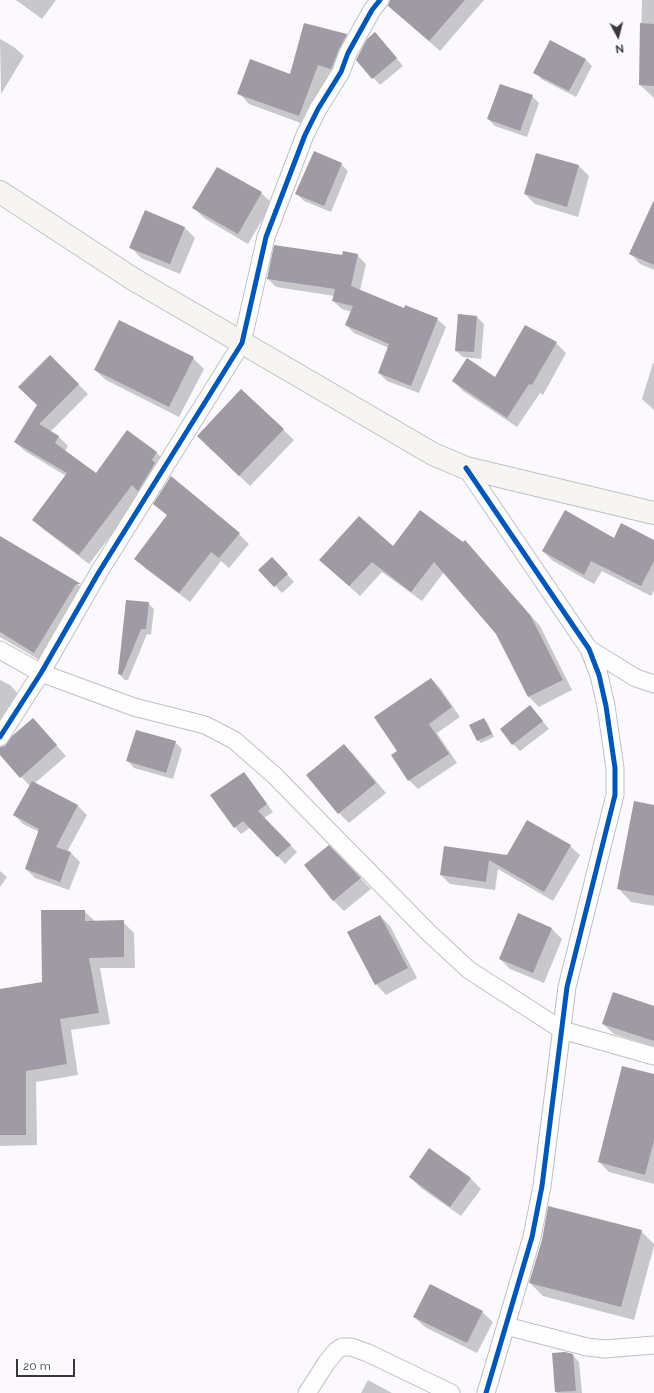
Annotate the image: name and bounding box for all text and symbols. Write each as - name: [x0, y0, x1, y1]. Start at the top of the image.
- north arrow: [598, 16, 638, 56]
- text: N: [615, 41, 624, 55]
- scale bar: [18, 1351, 77, 1377]
- text: 20 m: [23, 1359, 51, 1373]

